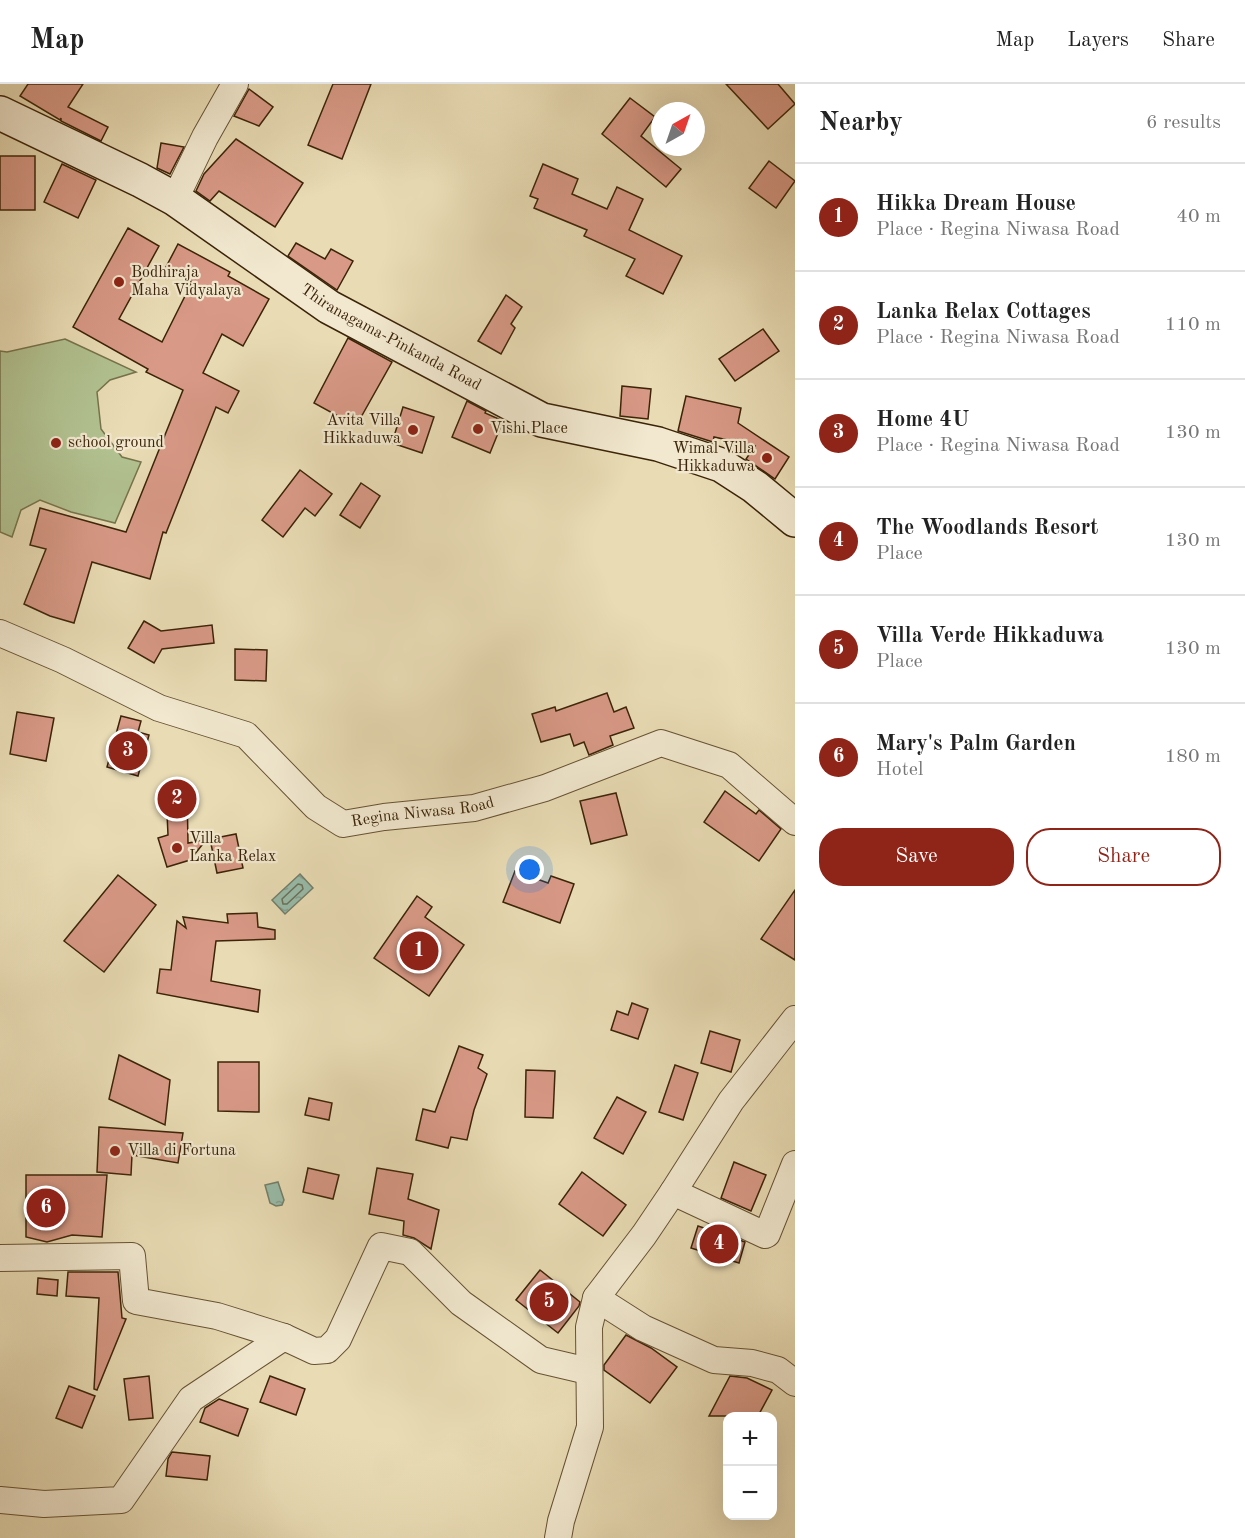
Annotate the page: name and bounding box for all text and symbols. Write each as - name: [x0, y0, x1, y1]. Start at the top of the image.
- text: Map: [30, 27, 84, 55]
- text: Map: [995, 30, 1034, 51]
- text: Layers: [1067, 30, 1129, 51]
- text: Share: [1162, 30, 1215, 51]
- north arrow: [651, 102, 705, 156]
- text: Nearby: [819, 110, 903, 136]
- text: 6 results: [1146, 113, 1221, 133]
- text: Hikka Dream House: [876, 193, 1076, 215]
- text: 1: [833, 207, 844, 227]
- text: 40 m: [1176, 207, 1221, 227]
- text: Place · Regina Niwasa Road: [876, 220, 1120, 240]
- place label: Bodhiraja Maha Vidyalaya: [131, 265, 242, 299]
- marker: Bodhiraja Maha Vidyalaya: [112, 275, 126, 289]
- street label: Thiranagama-Pinkanda Road: [297, 282, 484, 394]
- text: Lanka Relax Cottages: [876, 301, 1091, 323]
- text: 2: [833, 315, 844, 335]
- text: 110 m: [1165, 315, 1221, 335]
- text: Place · Regina Niwasa Road: [876, 328, 1120, 348]
- text: Home 4U: [876, 409, 970, 431]
- place label: Avita Villa Hikkaduwa: [323, 413, 401, 447]
- place label: Vishi Place: [490, 421, 568, 437]
- marker: Vishi Place: [471, 422, 485, 436]
- marker: Avita Villa Hikkaduwa: [406, 423, 420, 437]
- text: 3: [833, 423, 844, 443]
- text: 130 m: [1165, 423, 1221, 443]
- place label: school ground: [68, 435, 164, 451]
- marker: school ground: [49, 436, 63, 450]
- text: Place · Regina Niwasa Road: [876, 436, 1120, 456]
- place label: Wimal Villa Hikkaduwa: [672, 441, 755, 475]
- marker: Wimal Villa Hikkaduwa: [760, 451, 774, 465]
- text: The Woodlands Resort: [876, 517, 1098, 539]
- text: 4: [833, 531, 844, 551]
- text: 130 m: [1165, 531, 1221, 551]
- text: Place: [876, 544, 923, 564]
- text: Villa Verde Hikkaduwa: [876, 625, 1104, 647]
- text: 5: [833, 639, 844, 659]
- text: 130 m: [1165, 639, 1221, 659]
- text: Place: [876, 652, 923, 672]
- pin: 3: [108, 728, 148, 774]
- text: Mary's Palm Garden: [876, 733, 1076, 755]
- text: 6: [833, 747, 844, 767]
- text: 180 m: [1165, 747, 1221, 767]
- text: Hotel: [876, 760, 923, 780]
- pin: 2: [158, 776, 196, 822]
- street label: Regina Niwasa Road: [350, 795, 496, 830]
- button: Save: [819, 828, 1014, 886]
- button: Share: [1026, 828, 1221, 886]
- place label: Villa Lanka Relax: [189, 831, 276, 865]
- marker: Villa Lanka Relax: [170, 841, 184, 855]
- your location: [515, 855, 544, 884]
- pin: 1: [400, 928, 438, 974]
- place label: Villa di Fortuna: [127, 1143, 236, 1159]
- marker: Villa di Fortuna: [108, 1144, 122, 1158]
- pin: 6: [26, 1186, 66, 1230]
- pin: 4: [700, 1222, 738, 1266]
- pin: 5: [530, 1280, 568, 1324]
- map controls: [723, 1412, 777, 1520]
- button: +: [723, 1412, 777, 1466]
- button: −: [723, 1466, 777, 1520]

